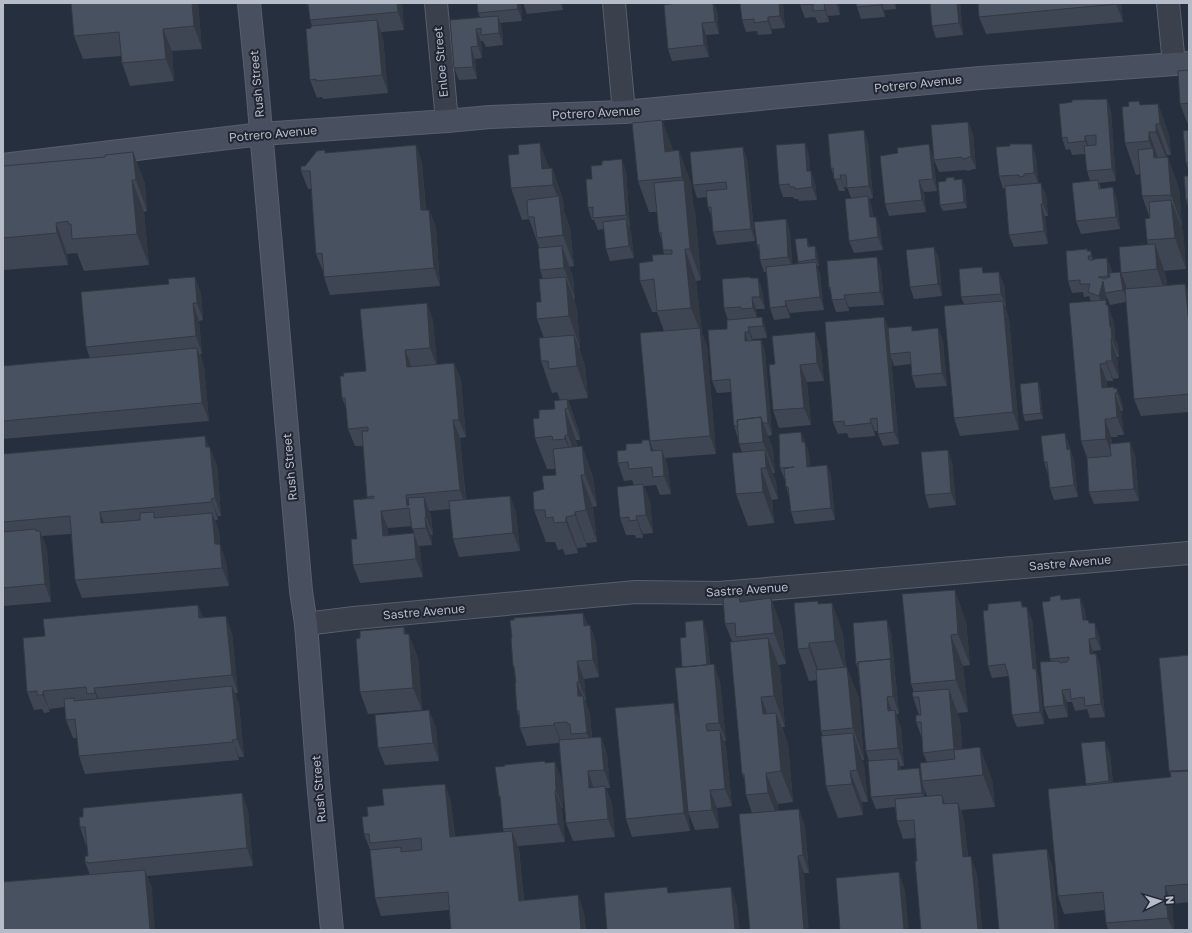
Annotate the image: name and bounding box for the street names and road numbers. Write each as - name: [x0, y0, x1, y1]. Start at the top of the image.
- street label: Enloe Street: [430, 26, 451, 98]
- street label: Rush Street: [246, 50, 267, 118]
- street label: Potrero Avenue: [873, 71, 963, 96]
- street label: Potrero Avenue: [551, 103, 641, 122]
- street label: Potrero Avenue: [228, 122, 318, 145]
- street label: Rush Street: [279, 433, 300, 501]
- street label: Sastre Avenue: [1028, 551, 1112, 574]
- street label: Sastre Avenue: [705, 579, 789, 600]
- street label: Sastre Avenue: [382, 600, 466, 623]
- street label: Rush Street: [308, 755, 329, 823]

